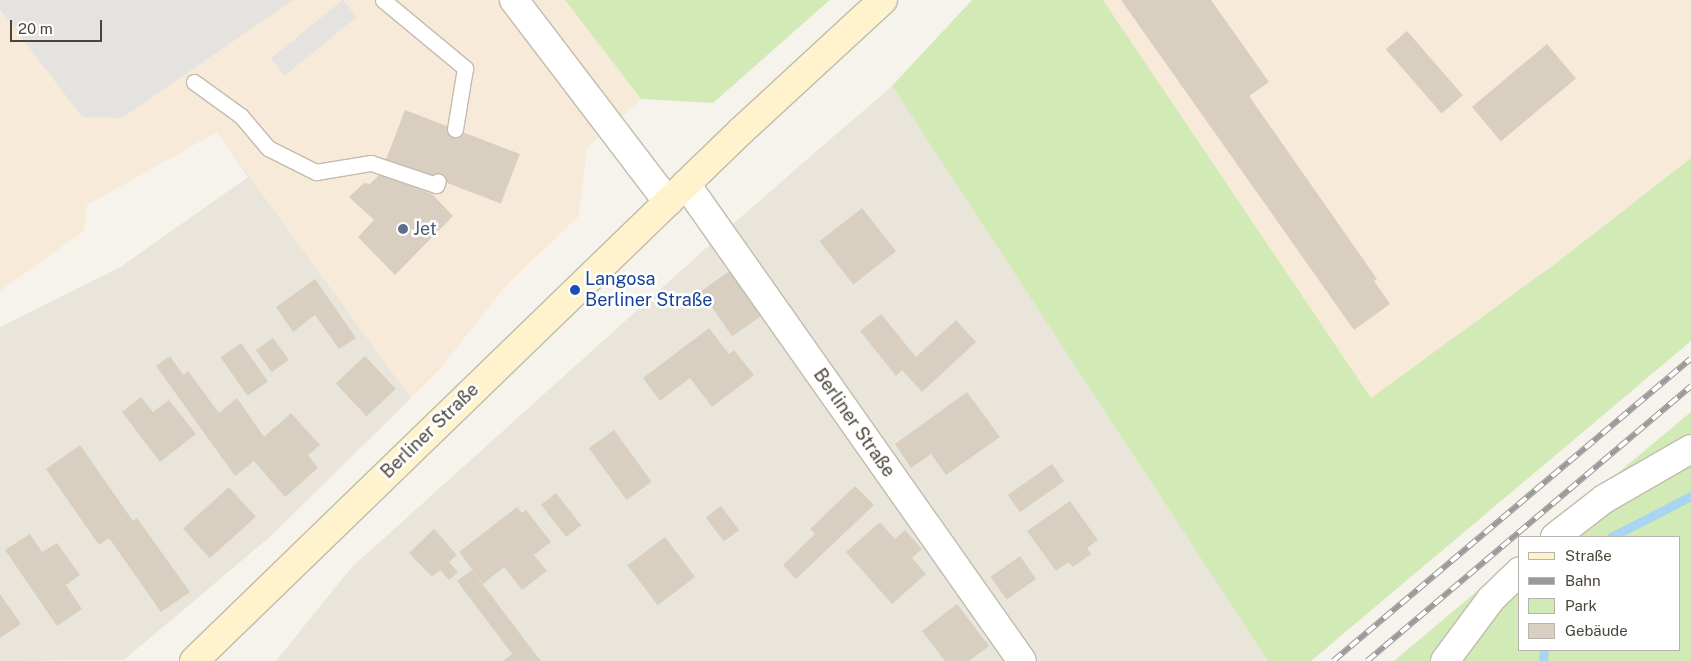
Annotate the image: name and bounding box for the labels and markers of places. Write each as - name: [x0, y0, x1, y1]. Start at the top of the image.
- place label: Jet: [413, 218, 437, 240]
- marker: Jet: [397, 223, 409, 235]
- place label: Langosa Berliner Straße: [585, 269, 712, 312]
- marker: Langosa Berliner Straße: [569, 284, 581, 296]

